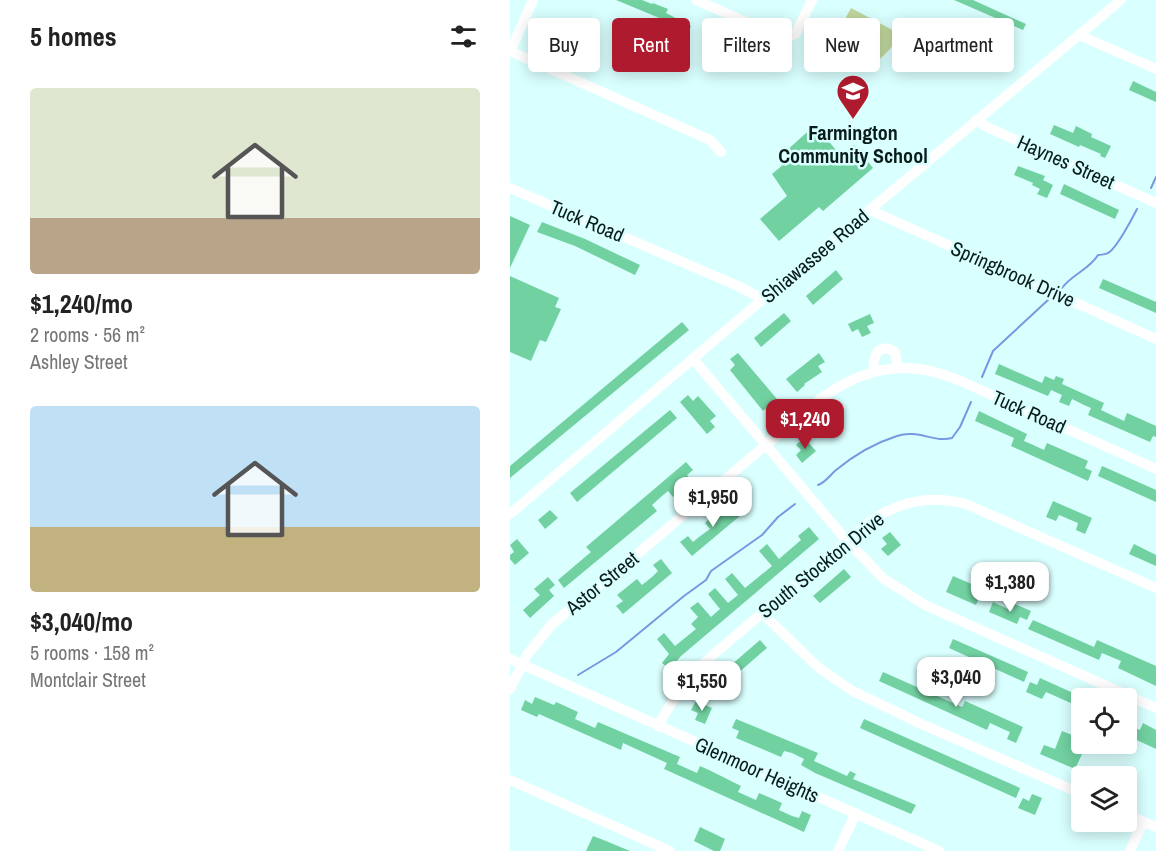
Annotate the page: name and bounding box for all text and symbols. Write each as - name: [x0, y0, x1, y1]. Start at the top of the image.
- chip: Buy: [528, 18, 600, 72]
- chip: Rent: [612, 18, 690, 72]
- chip: Filters: [702, 18, 792, 72]
- chip: New: [804, 18, 880, 72]
- chip: Apartment: [892, 18, 1014, 72]
- text: 5 homes: [30, 19, 117, 54]
- icon: filters: [447, 20, 480, 53]
- school or university icon: Farmington Community School: [835, 73, 871, 120]
- place label: Farmington Community School: [778, 119, 928, 169]
- icon: home: [201, 127, 309, 235]
- street label: Haynes Street: [1013, 128, 1120, 195]
- street label: Tuck Road: [546, 193, 628, 248]
- street label: Shiawassee Road: [755, 202, 874, 309]
- street label: Springbrook Drive: [947, 234, 1079, 313]
- text: $1,240/mo: [30, 286, 133, 321]
- text: 2 rooms · 56 m²: [30, 321, 145, 348]
- text: Ashley Street: [30, 348, 128, 375]
- street label: Tuck Road: [988, 383, 1070, 440]
- pin: $1,240: [756, 399, 854, 450]
- text: $1,240: [780, 405, 830, 432]
- icon: home: [201, 445, 309, 553]
- pin: $1,950: [664, 477, 762, 528]
- text: $1,950: [688, 483, 738, 510]
- street label: South Stockton Drive: [752, 505, 889, 624]
- street label: Astor Street: [559, 545, 644, 621]
- pin: $1,380: [961, 562, 1059, 613]
- text: $1,380: [985, 568, 1035, 595]
- text: $3,040/mo: [30, 604, 133, 639]
- text: 5 rooms · 158 m²: [30, 639, 154, 666]
- pin: $3,040: [907, 657, 1005, 708]
- pin: $1,550: [653, 661, 751, 712]
- text: $3,040: [931, 663, 981, 690]
- text: Montclair Street: [30, 666, 146, 693]
- text: $1,550: [677, 667, 727, 694]
- map controls: [1071, 688, 1137, 832]
- button: locate: [1071, 688, 1137, 754]
- street label: Glenmoor Heights: [691, 730, 823, 809]
- button: layers: [1071, 766, 1137, 832]

